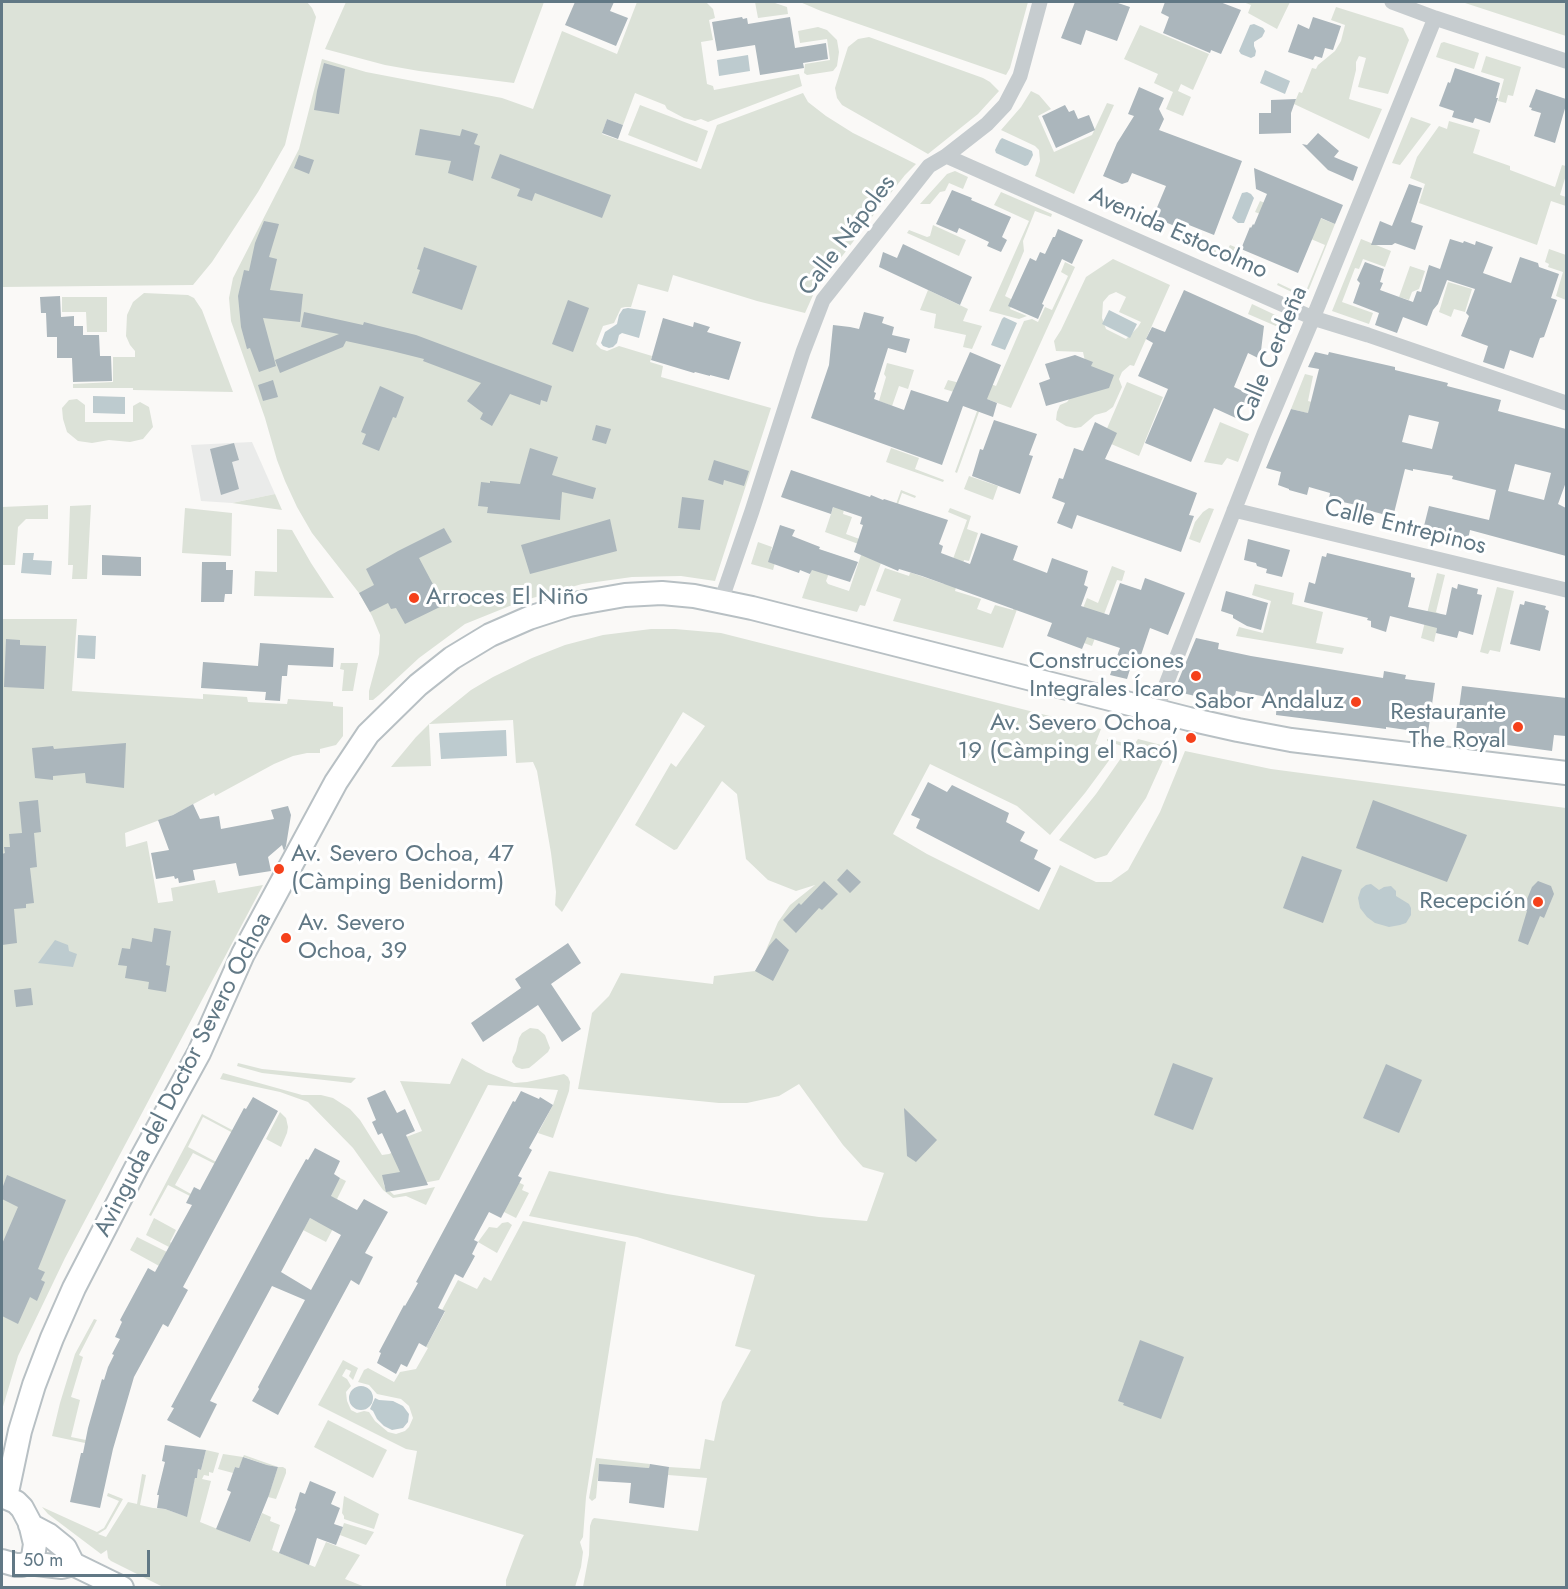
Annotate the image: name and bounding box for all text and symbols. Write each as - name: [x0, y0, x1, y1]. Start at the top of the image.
- street label: Calle Nápoles: [793, 170, 903, 302]
- street label: Avenida Estocolmo: [1084, 182, 1272, 286]
- street label: Calle Cerdeña: [1231, 282, 1315, 428]
- street label: Calle Entrepinos: [1321, 494, 1489, 562]
- place label: Arroces El Niño: [426, 584, 588, 612]
- marker: Arroces El Niño: [407, 591, 421, 605]
- place label: Construcciones Integrales Ícaro: [1029, 648, 1184, 704]
- marker: Construcciones Integrales Ícaro: [1189, 669, 1203, 683]
- place label: Sabor Andaluz: [1194, 688, 1344, 716]
- marker: Sabor Andaluz: [1349, 695, 1363, 709]
- place label: Restaurante The Royal: [1390, 699, 1506, 755]
- place label: Av. Severo Ochoa, 19 (Càmping el Racó): [957, 710, 1179, 766]
- marker: Restaurante The Royal: [1511, 720, 1525, 734]
- marker: Av. Severo Ochoa, 19 (Càmping el Racó): [1184, 731, 1198, 745]
- place label: Av. Severo Ochoa, 47 (Càmping Benidorm): [291, 841, 514, 897]
- marker: Av. Severo Ochoa, 47 (Càmping Benidorm): [272, 862, 286, 876]
- place label: Recepción: [1419, 888, 1526, 916]
- marker: Recepción: [1531, 895, 1545, 909]
- street label: Avinguda del Doctor Severo Ochoa: [89, 908, 279, 1242]
- place label: Av. Severo Ochoa, 39: [298, 910, 407, 966]
- marker: Av. Severo Ochoa, 39: [279, 931, 293, 945]
- scale bar: [15, 1538, 153, 1576]
- text: 50 m: [23, 1547, 63, 1573]

